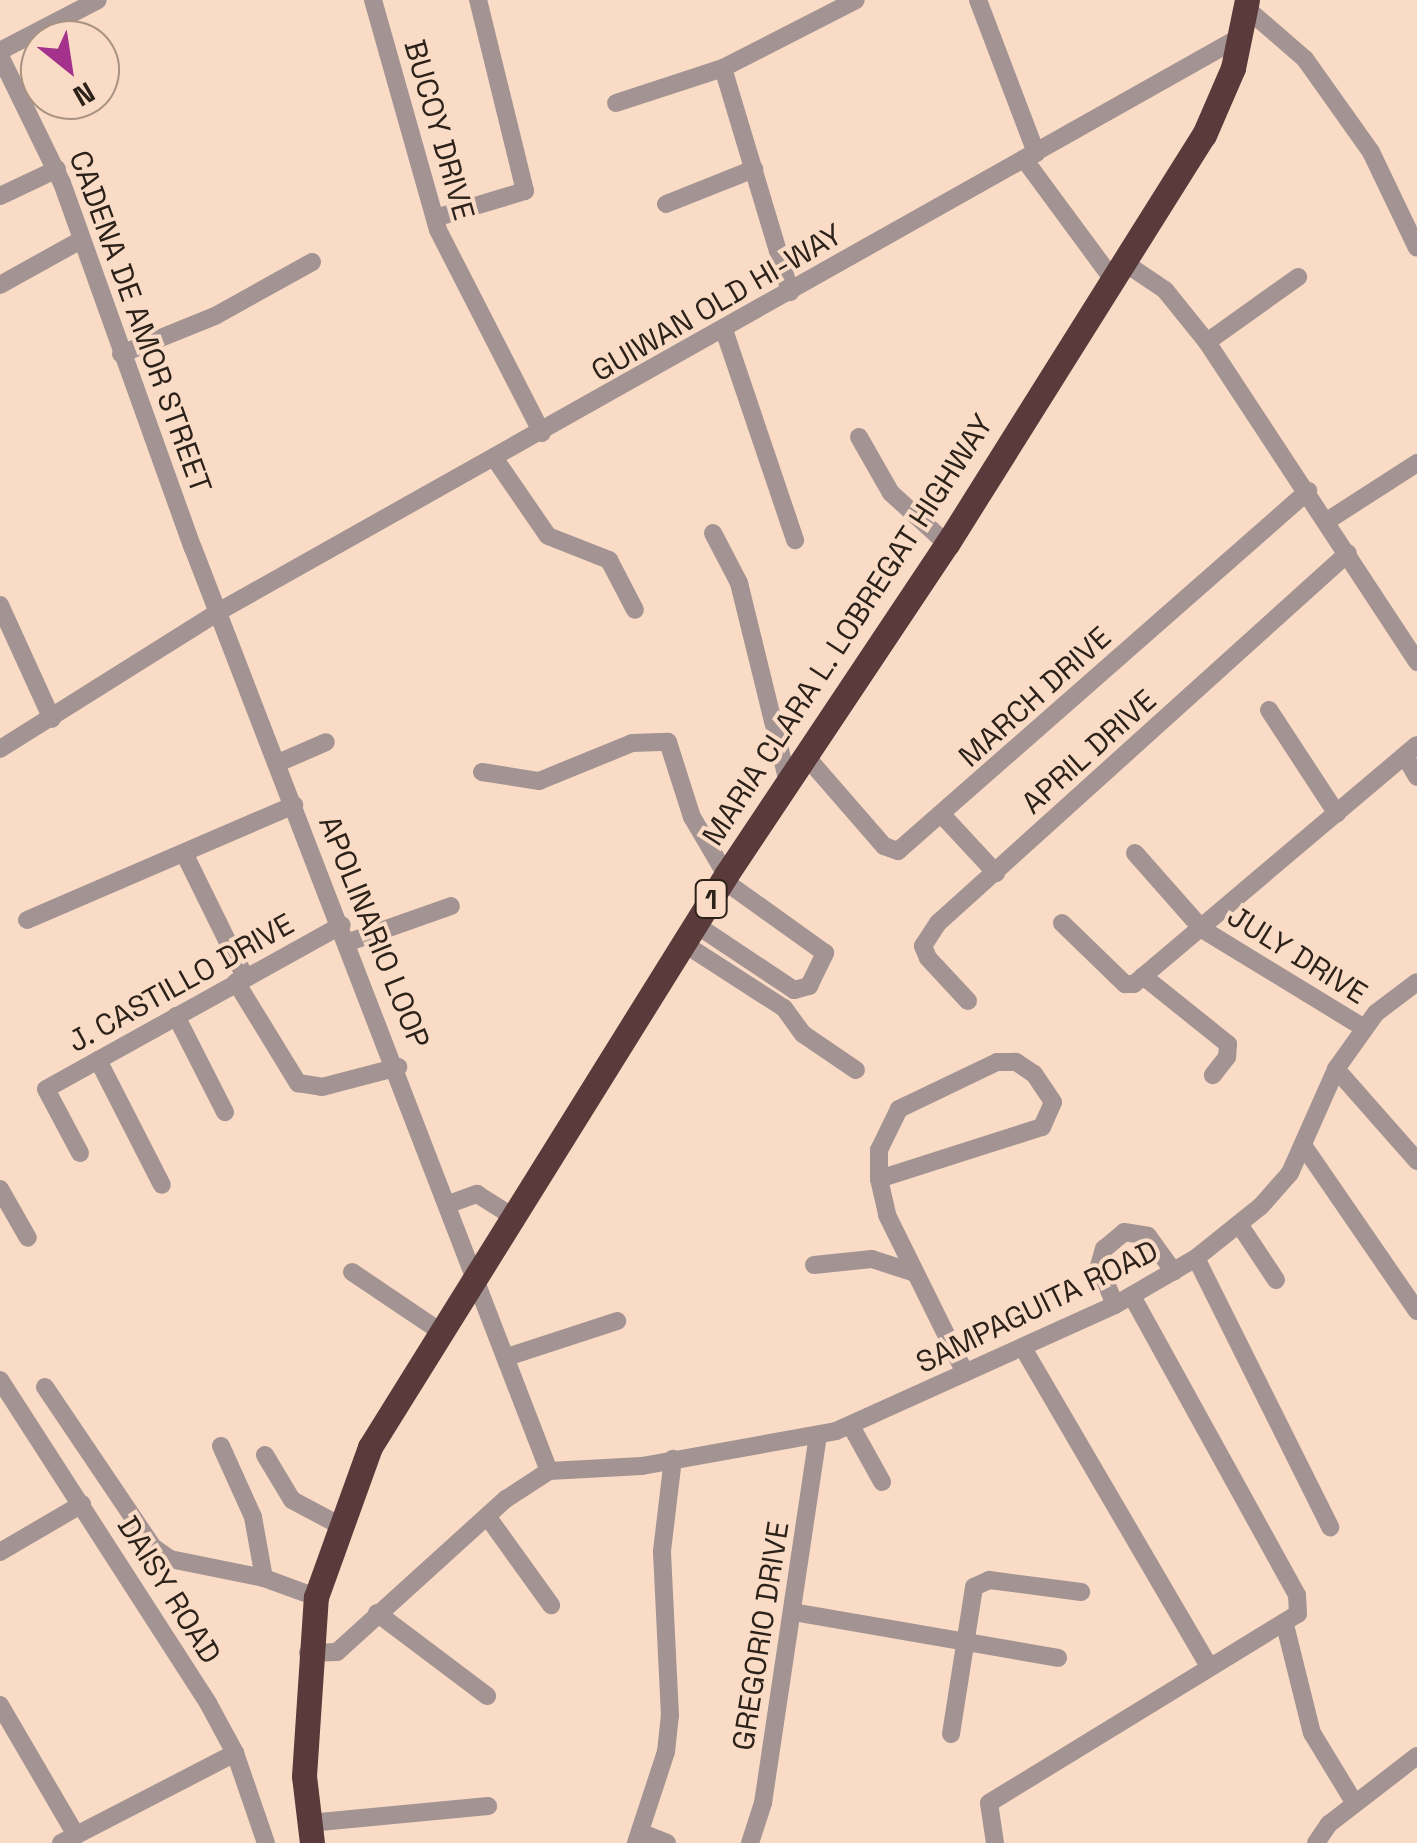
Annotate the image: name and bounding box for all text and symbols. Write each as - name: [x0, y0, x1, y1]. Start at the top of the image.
- north arrow: [20, 20, 120, 120]
- street label: BUCOY DRIVE: [396, 36, 482, 224]
- text: N: [67, 74, 101, 115]
- street label: CADENA DE AMOR STREET: [61, 145, 219, 499]
- street label: GUIWAN OLD HI-WAY: [585, 217, 849, 389]
- street label: MARIA CLARA L. LOBREGAT HIGHWAY: [694, 407, 1002, 853]
- street label: MARCH DRIVE: [952, 619, 1118, 775]
- street label: APRIL DRIVE: [1014, 682, 1164, 822]
- street label: APOLINARIO LOOP: [311, 811, 437, 1053]
- road number: 1: [694, 876, 728, 922]
- street label: JULY DRIVE: [1220, 898, 1374, 1012]
- street label: J. CASTILLO DRIVE: [61, 906, 301, 1060]
- street label: SAMPAGUITA ROAD: [910, 1233, 1164, 1381]
- street label: DAISY ROAD: [109, 1510, 229, 1670]
- street label: GREGORIO DRIVE: [725, 1519, 797, 1753]

